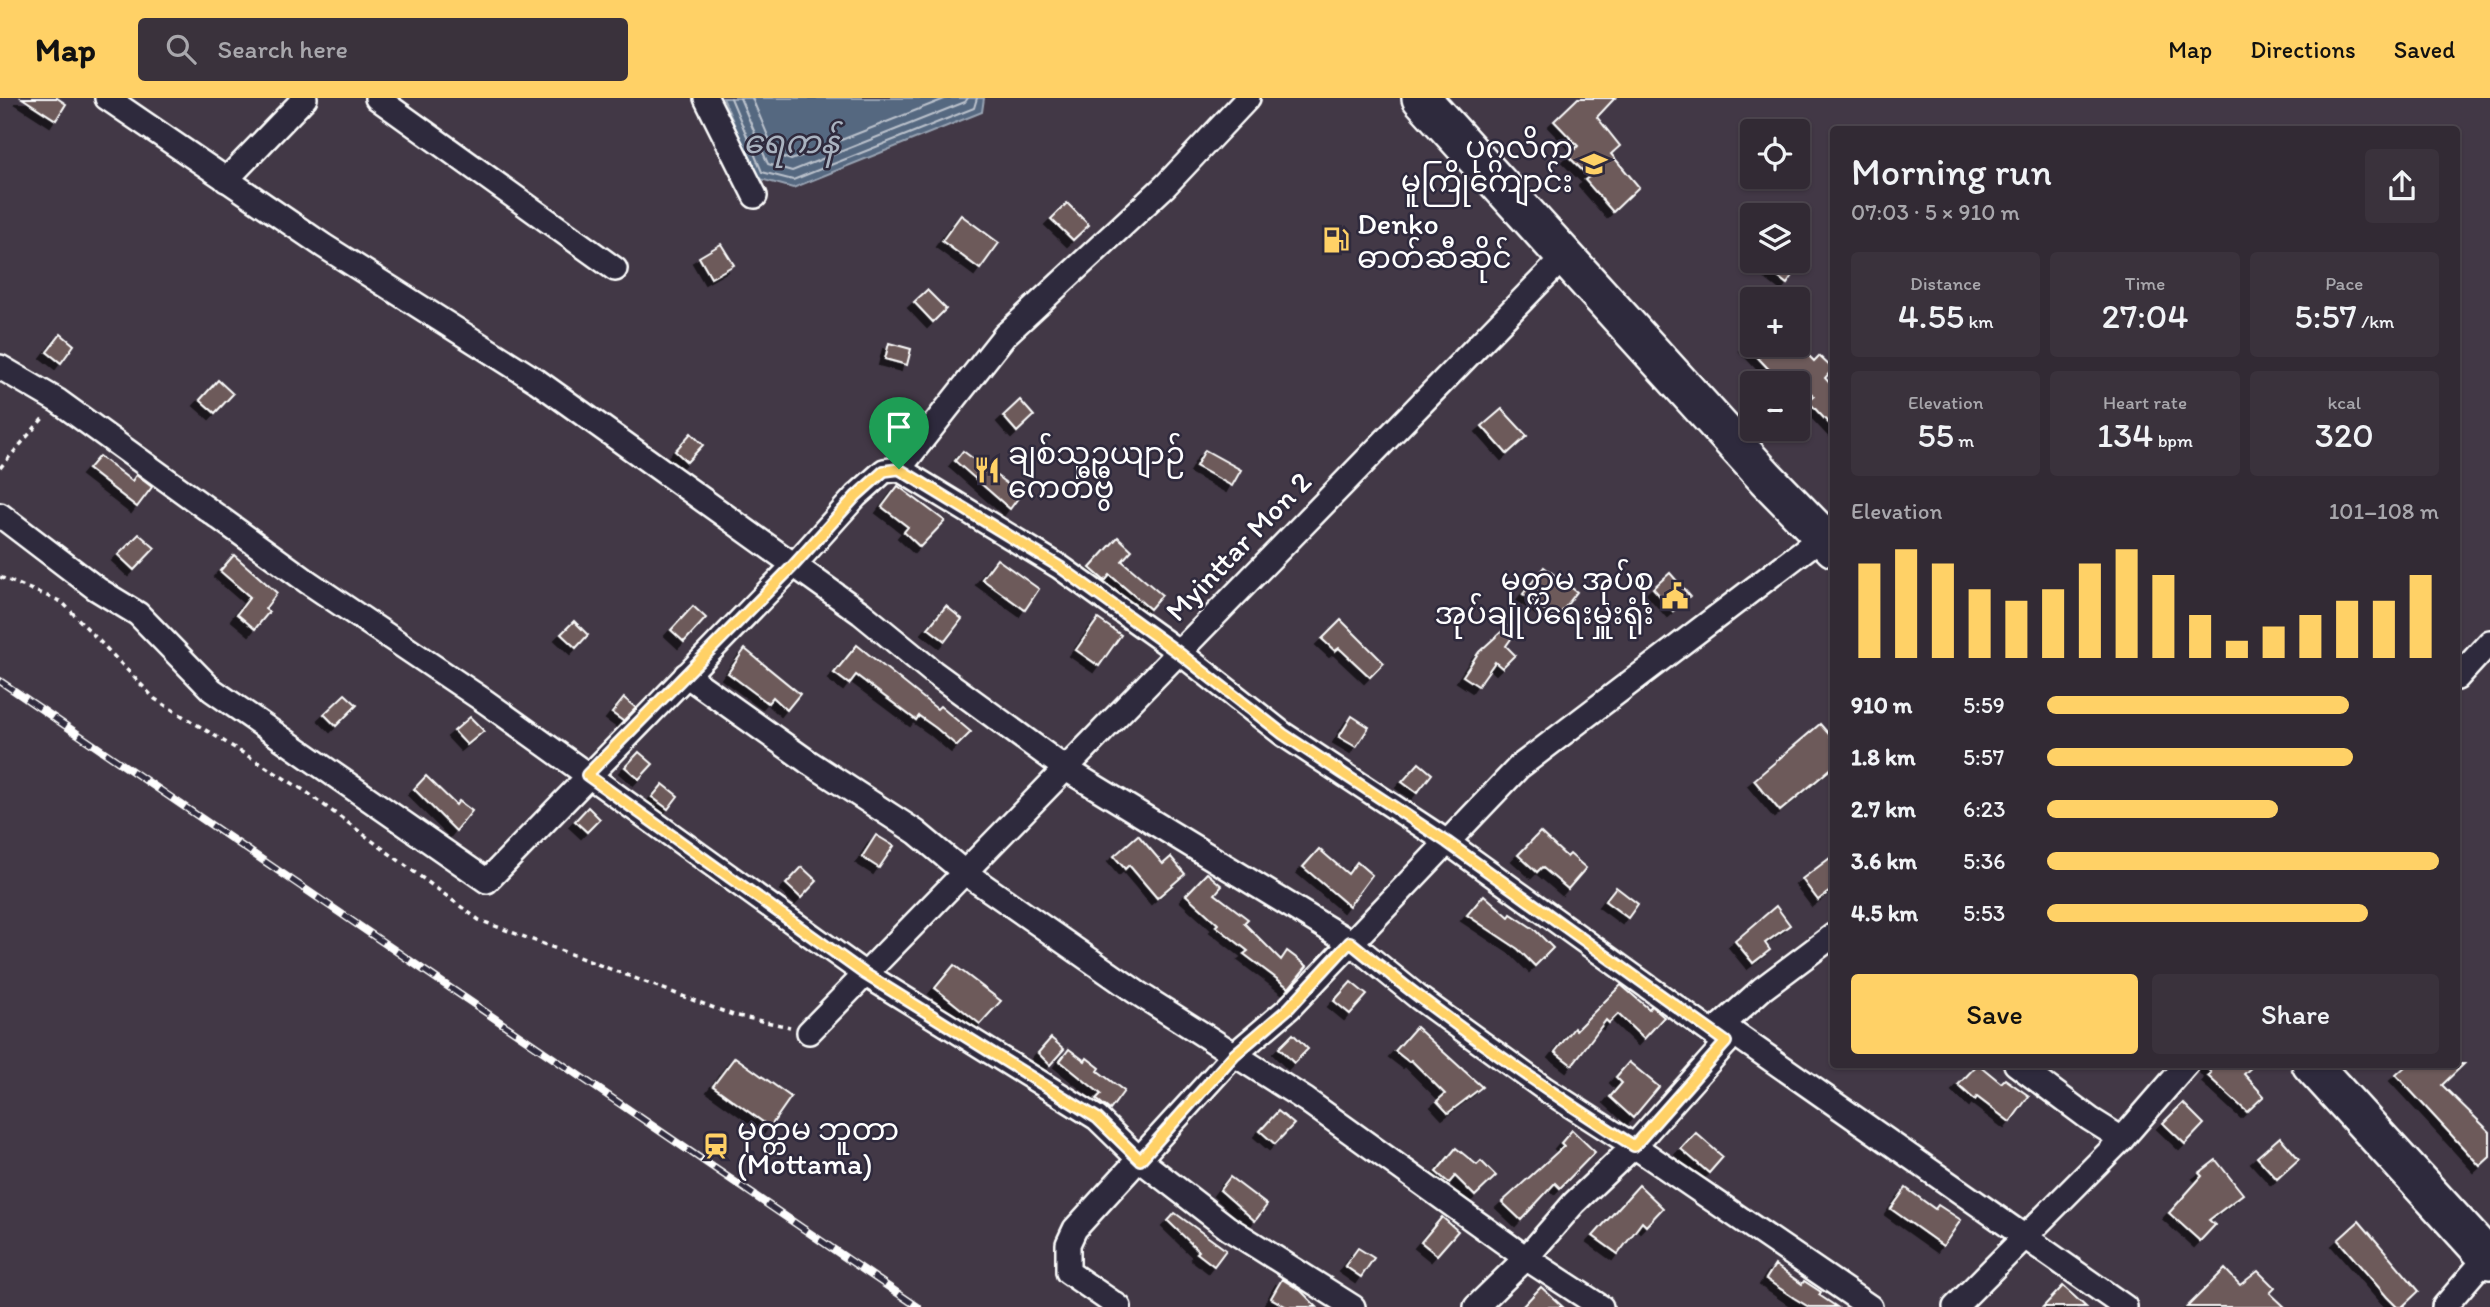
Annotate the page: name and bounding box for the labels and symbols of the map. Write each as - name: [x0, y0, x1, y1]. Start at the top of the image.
- water label: ရေကန်: [743, 120, 843, 168]
- place label: ပုဂ္ဂလိက မူကြိုကျောင်း: [1401, 126, 1573, 207]
- school or university icon: ပုဂ္ဂလိက မူကြိုကျောင်း: [1579, 149, 1609, 179]
- place label: Denko ဓာတ်ဆီဆိုင်: [1357, 205, 1512, 283]
- fuel station icon: Denko ဓာတ်ဆီဆိုင်: [1321, 225, 1351, 255]
- pin: [869, 397, 929, 469]
- place label: ချစ်သူဥယျာဉ် ကေတီဗွီ: [1008, 432, 1185, 511]
- restaurant icon: ချစ်သူဥယျာဉ် ကေတီဗွီ: [972, 455, 1002, 485]
- street label: Myinttar Mon 2: [1157, 463, 1319, 629]
- place label: မုတ္တမ အုပ်စု အုပ်ချုပ်ရေးမှူးရုံး: [1435, 558, 1654, 639]
- public building icon: မုတ္တမ အုပ်စု အုပ်ချုပ်ရေးမှူးရုံး: [1660, 581, 1690, 611]
- place label: မုတ္တမ ဘူတာ (Mottama): [737, 1111, 899, 1182]
- station icon: မုတ္တမ ဘူတာ (Mottama): [701, 1131, 731, 1161]

